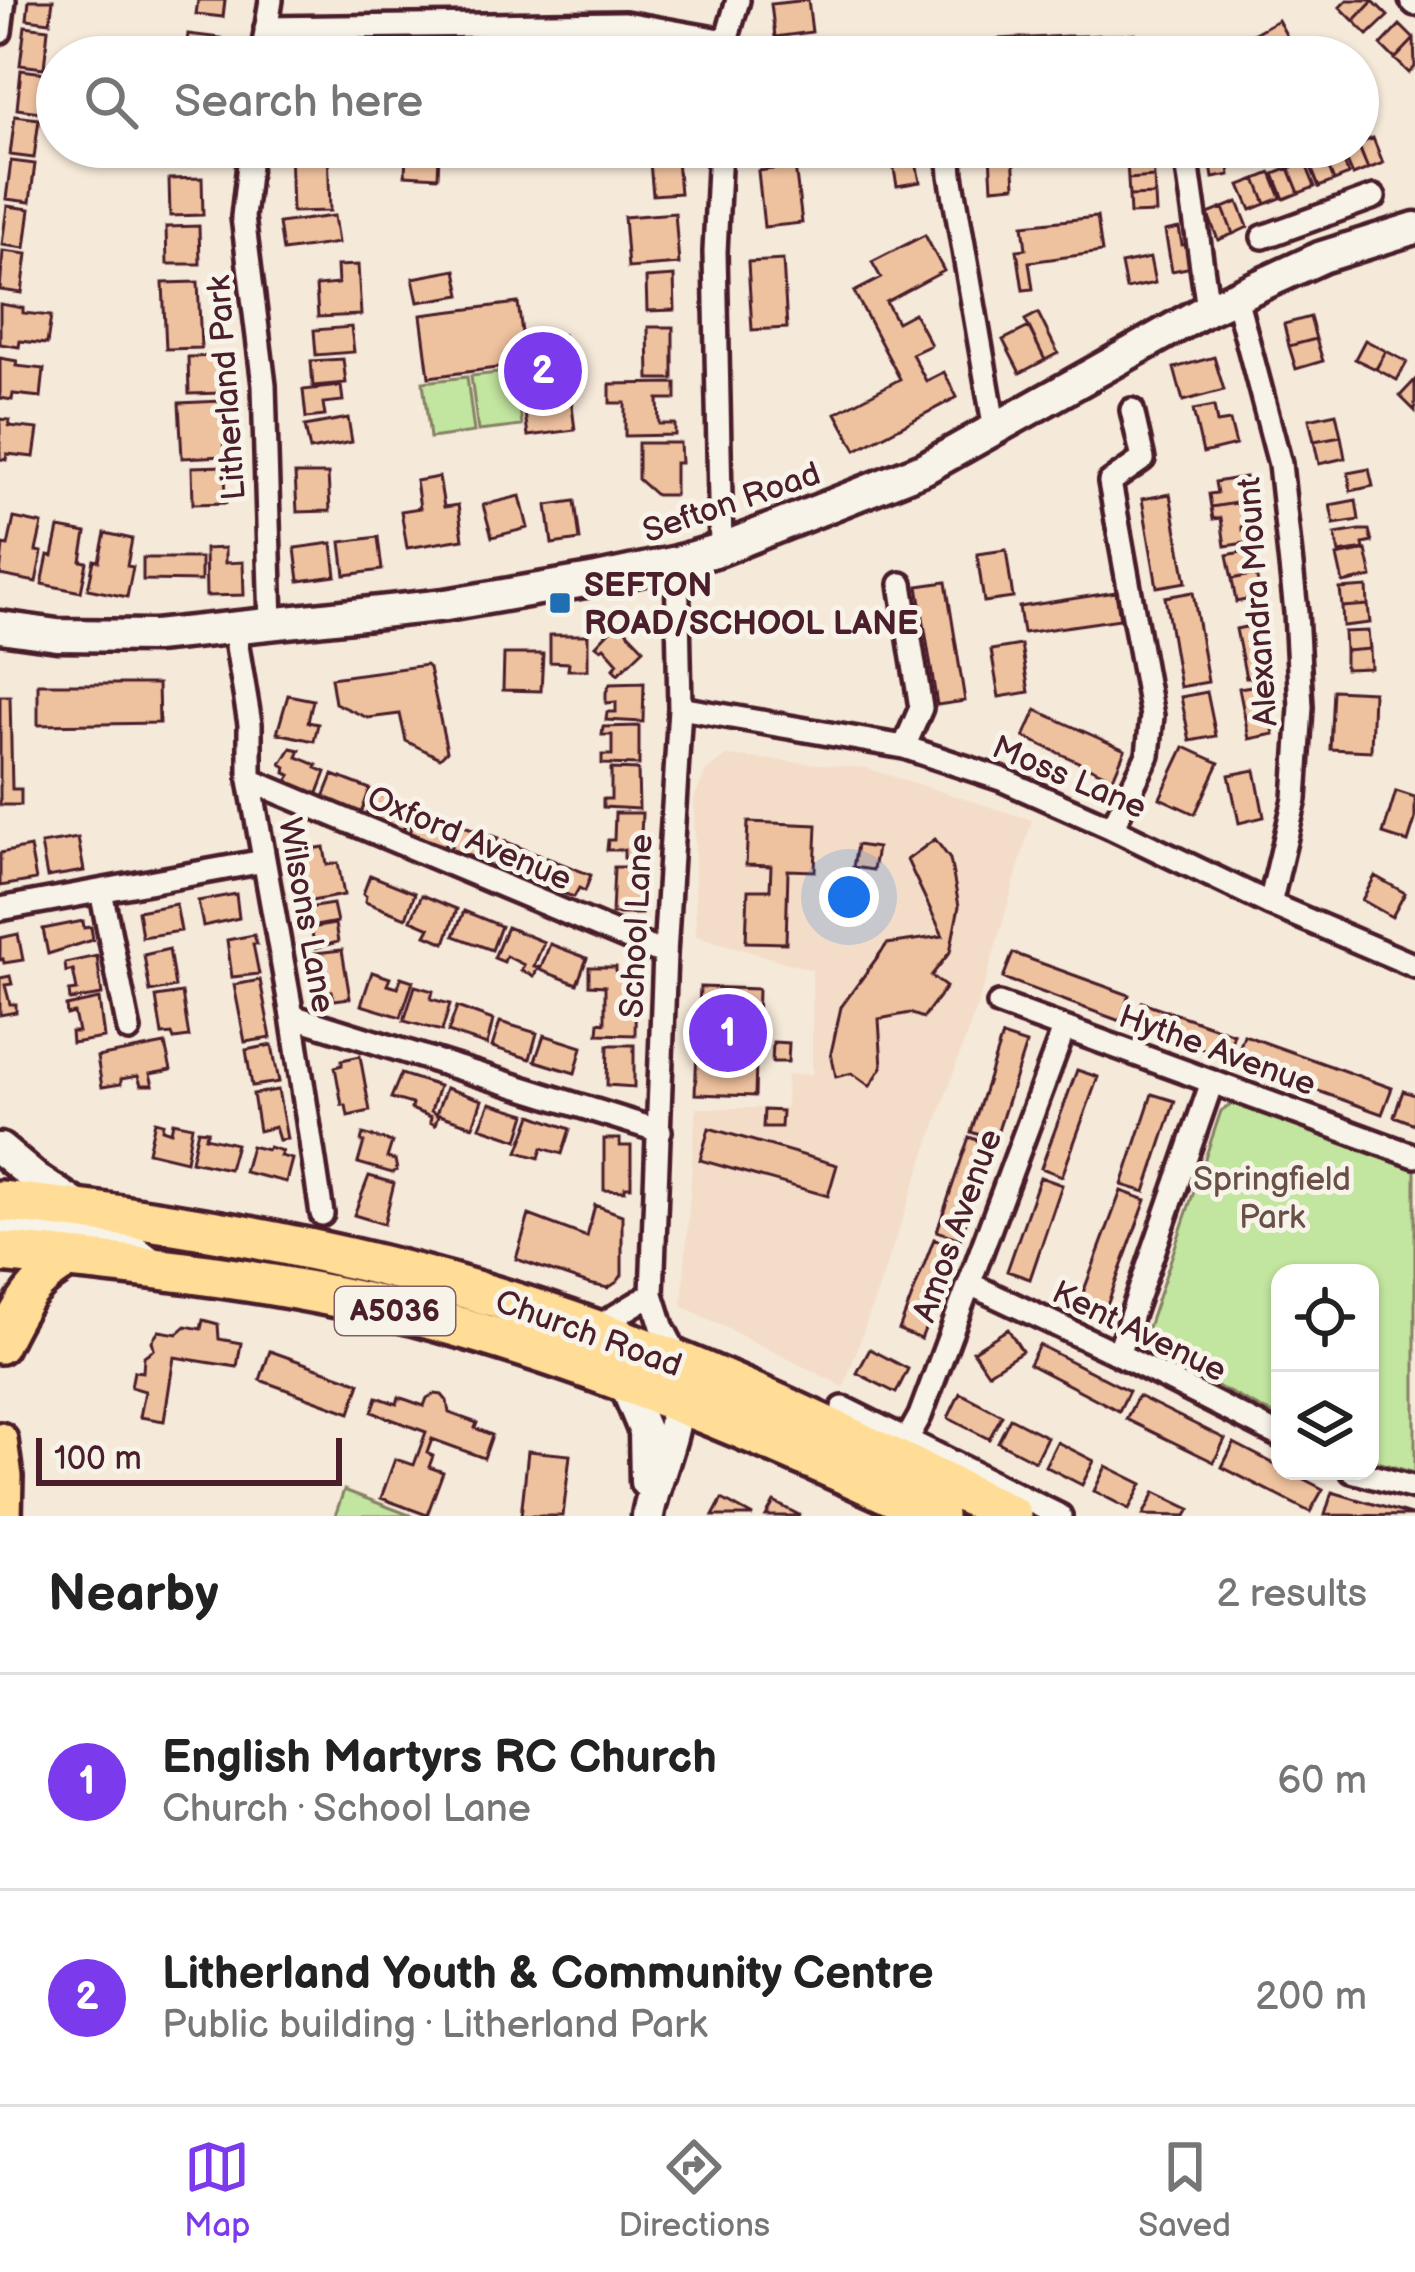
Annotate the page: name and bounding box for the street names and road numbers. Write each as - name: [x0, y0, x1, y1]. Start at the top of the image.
- street label: Litherland Park: [199, 273, 255, 501]
- street label: Sefton Road: [638, 454, 826, 552]
- street label: Alexandra Mount: [1229, 476, 1287, 728]
- street label: Moss Lane: [986, 727, 1152, 828]
- street label: Oxford Avenue: [361, 778, 577, 900]
- street label: Wilsons Lane: [269, 815, 343, 1016]
- street label: School Lane: [612, 833, 662, 1019]
- street label: Hythe Avenue: [1113, 997, 1321, 1105]
- street label: Amos Avenue: [905, 1124, 1011, 1328]
- street label: Kent Avenue: [1045, 1272, 1233, 1391]
- street label: Church Road: [490, 1282, 687, 1386]
- road number: A5036: [335, 1287, 455, 1335]

